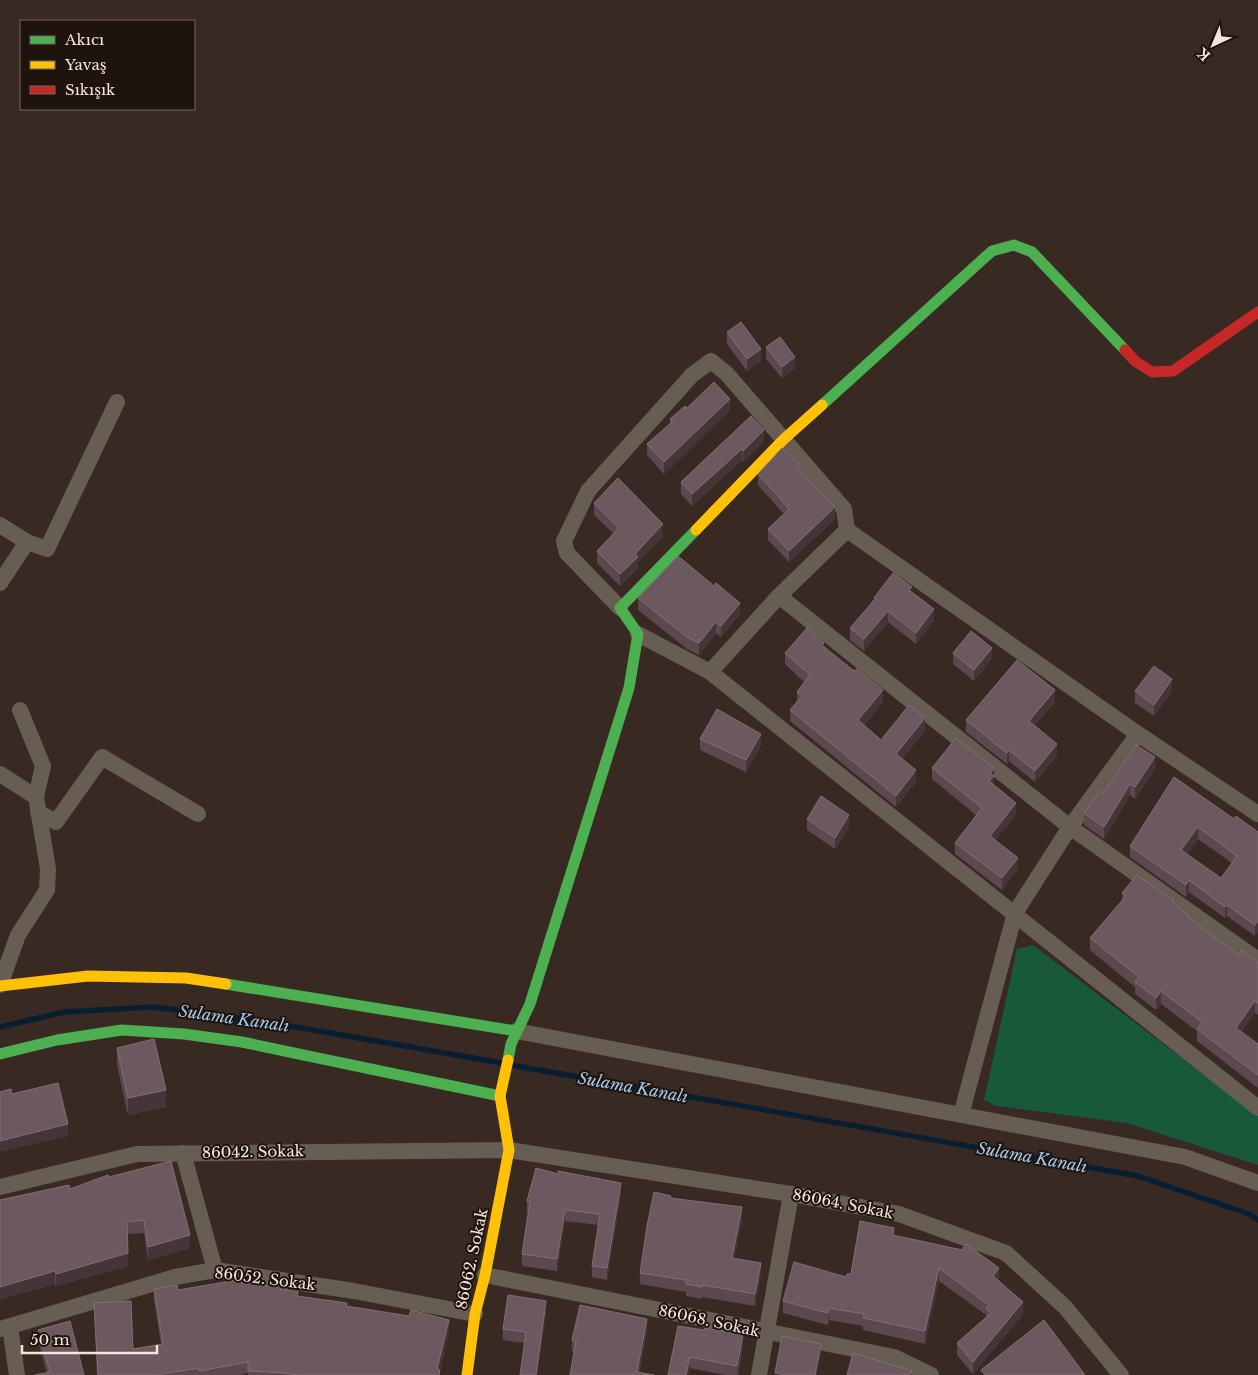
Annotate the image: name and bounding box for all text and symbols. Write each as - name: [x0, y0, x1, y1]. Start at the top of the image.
- legend: [20, 20, 195, 110]
- north arrow: [1188, 20, 1238, 70]
- text: Akıcı: [64, 30, 104, 49]
- text: K: [1193, 44, 1214, 65]
- text: Yavaş: [64, 55, 107, 74]
- text: Sıkışık: [65, 80, 116, 99]
- water label: Sulama Kanalı: [177, 1000, 291, 1036]
- water label: Sulama Kanalı: [576, 1067, 690, 1107]
- water label: Sulama Kanalı: [975, 1137, 1089, 1177]
- street label: 86042. Sokak: [202, 1141, 305, 1162]
- street label: 86064. Sokak: [791, 1184, 896, 1223]
- street label: 86062. Sokak: [452, 1206, 492, 1311]
- street label: 86052. Sokak: [213, 1263, 317, 1294]
- street label: 86068. Sokak: [657, 1301, 762, 1341]
- scale bar: [22, 1322, 158, 1354]
- text: 50 m: [30, 1330, 70, 1349]

